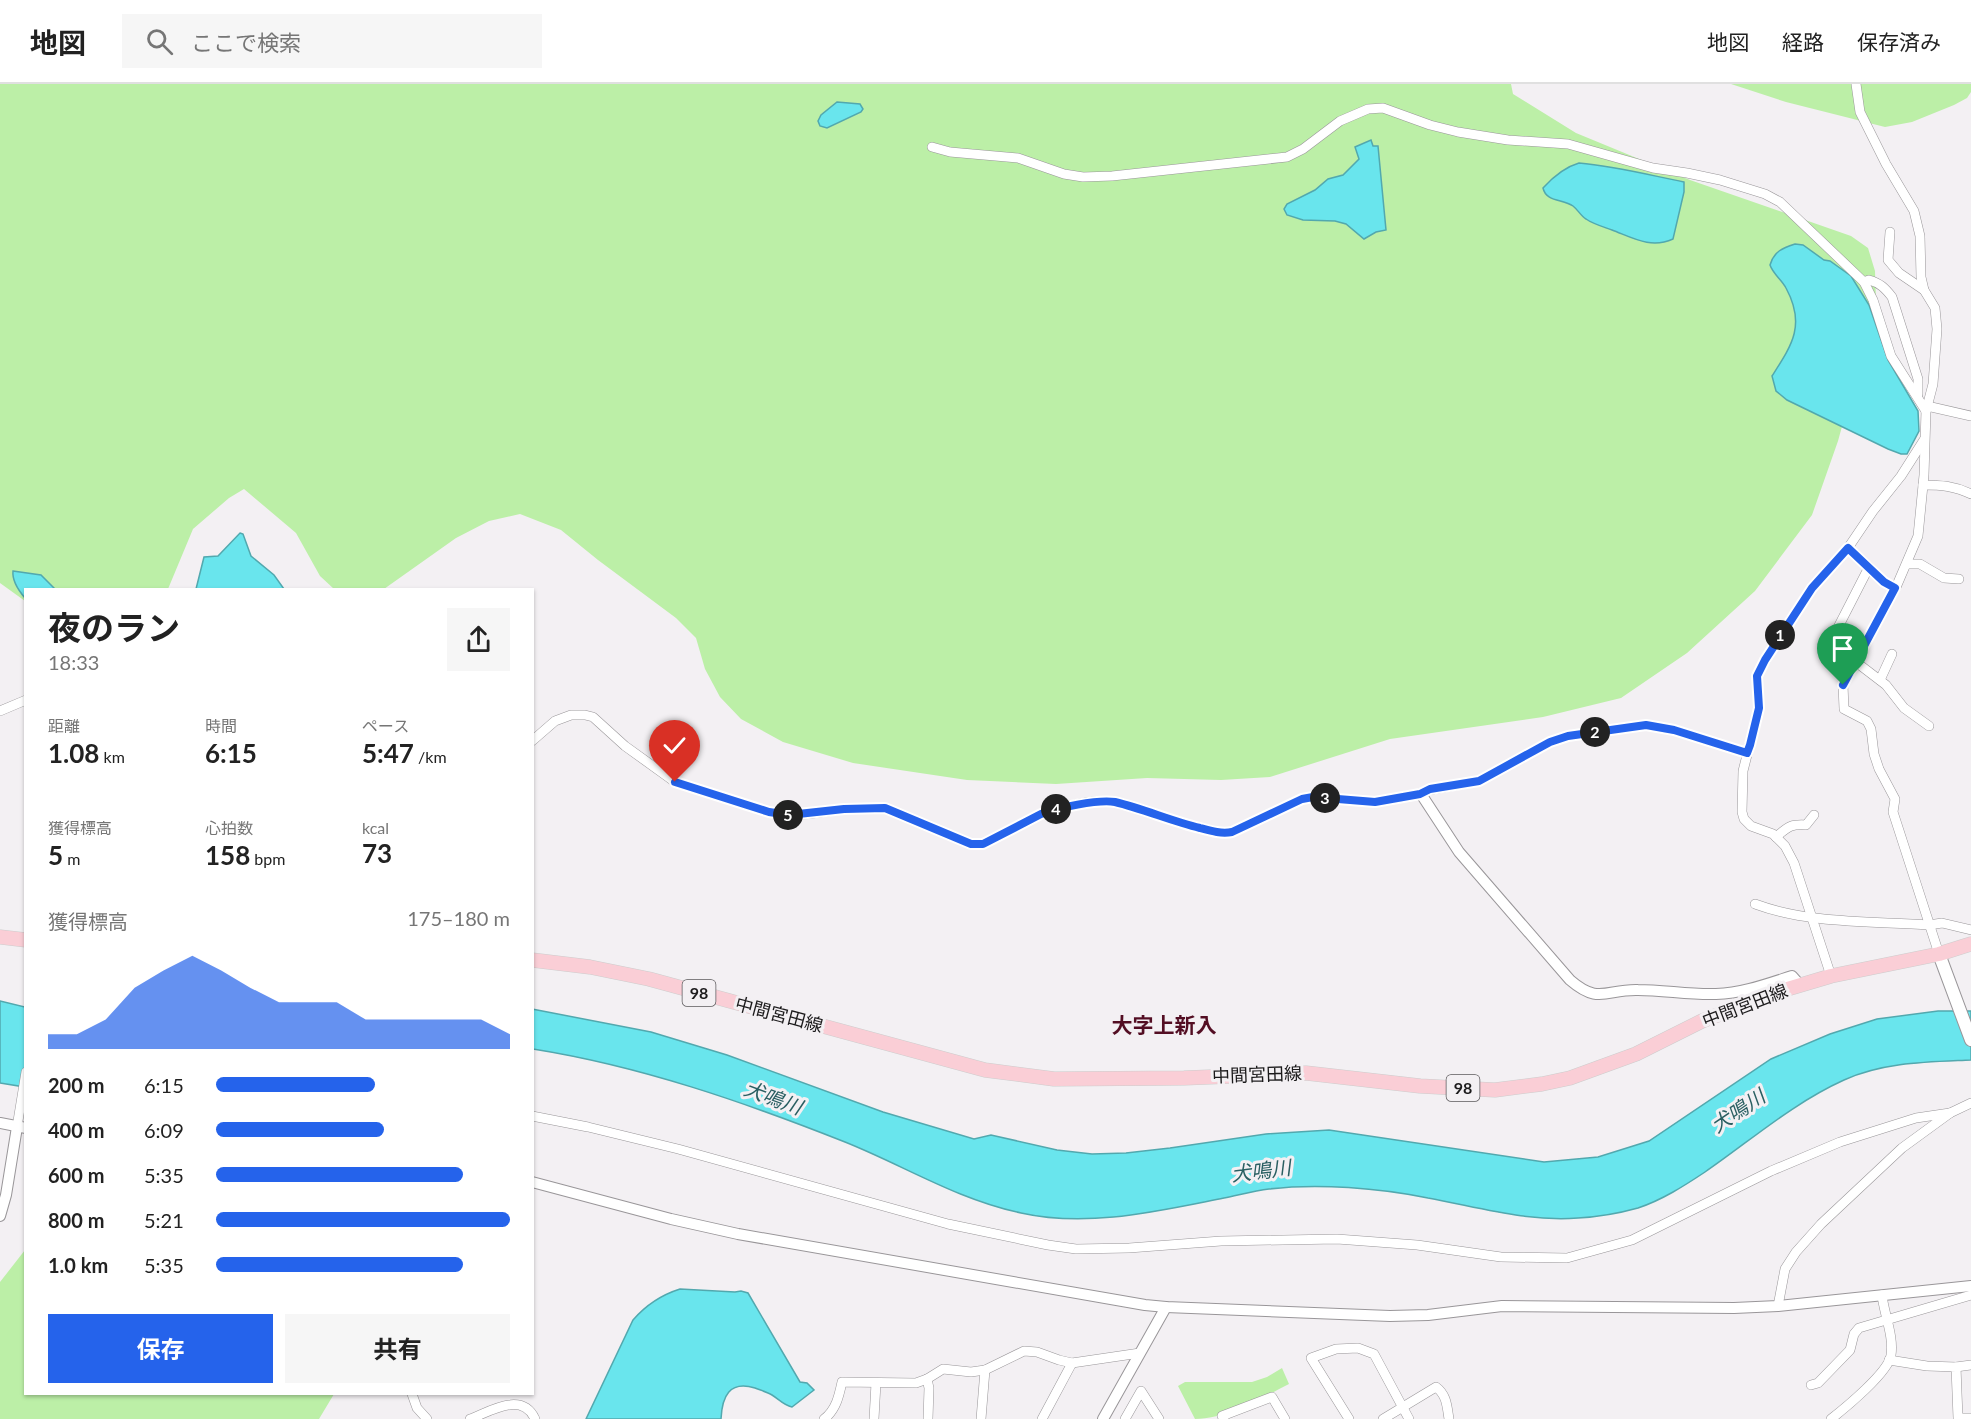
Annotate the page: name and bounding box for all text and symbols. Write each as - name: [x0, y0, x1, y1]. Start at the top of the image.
- search box: [122, 14, 542, 68]
- text: 地図: [30, 25, 86, 59]
- icon: search: [143, 25, 176, 58]
- text: ここで検索: [191, 29, 301, 56]
- text: 地図: [1707, 29, 1749, 54]
- text: 経路: [1782, 29, 1824, 54]
- text: 保存済み: [1857, 29, 1941, 54]
- text: 夜のラン: [48, 607, 180, 647]
- button: share: [447, 608, 510, 671]
- pin: 1: [1765, 620, 1795, 650]
- pin: [1817, 623, 1868, 685]
- text: 1: [1775, 625, 1785, 644]
- icon: arrive: [1826, 632, 1859, 665]
- text: 18:33: [48, 650, 99, 674]
- text: 距離: [48, 716, 80, 735]
- text: 時間: [205, 716, 237, 735]
- text: ペース: [362, 716, 409, 735]
- pin: 2: [1580, 717, 1610, 747]
- pin: [649, 720, 700, 782]
- text: 2: [1590, 722, 1600, 741]
- icon: check: [658, 729, 691, 762]
- text: 1.08: [48, 737, 99, 769]
- text: 6:15: [205, 737, 257, 769]
- text: 5:47: [362, 737, 414, 769]
- text: km: [99, 747, 125, 766]
- text: /km: [414, 747, 447, 766]
- pin: 3: [1310, 783, 1340, 813]
- text: 3: [1320, 788, 1330, 807]
- pin: 4: [1041, 794, 1071, 824]
- text: 4: [1051, 799, 1061, 818]
- pin: 5: [773, 800, 803, 830]
- text: 5: [783, 805, 793, 824]
- text: 獲得標高: [48, 818, 112, 837]
- text: 心拍数: [205, 818, 253, 837]
- text: kcal: [362, 818, 389, 837]
- text: 73: [362, 837, 392, 869]
- text: 5: [48, 839, 63, 871]
- text: 158: [205, 839, 250, 871]
- text: m: [63, 849, 80, 868]
- text: bpm: [250, 849, 285, 868]
- text: 175–180 m: [407, 906, 510, 930]
- text: 獲得標高: [48, 909, 128, 933]
- street label: 中間宮田線: [1699, 979, 1791, 1031]
- road number: 98: [682, 980, 716, 1006]
- street label: 中間宮田線: [733, 992, 826, 1036]
- district label: 大字上新入: [1112, 1012, 1217, 1037]
- street label: 中間宮田線: [1212, 1061, 1302, 1087]
- text: 200 m: [48, 1073, 104, 1097]
- text: 6:15: [144, 1073, 184, 1097]
- road number: 98: [1446, 1075, 1480, 1101]
- water label: 犬鳴川: [741, 1076, 808, 1119]
- water label: 犬鳴川: [1706, 1082, 1771, 1137]
- text: 400 m: [48, 1118, 104, 1142]
- text: 6:09: [144, 1118, 184, 1142]
- water label: 犬鳴川: [1230, 1154, 1294, 1186]
- text: 600 m: [48, 1163, 104, 1187]
- text: 5:35: [144, 1163, 184, 1187]
- text: 800 m: [48, 1208, 104, 1232]
- text: 5:21: [144, 1208, 184, 1232]
- text: 1.0 km: [48, 1253, 108, 1277]
- text: 5:35: [144, 1253, 184, 1277]
- button: 保存: [48, 1314, 273, 1383]
- button: 共有: [285, 1314, 510, 1383]

